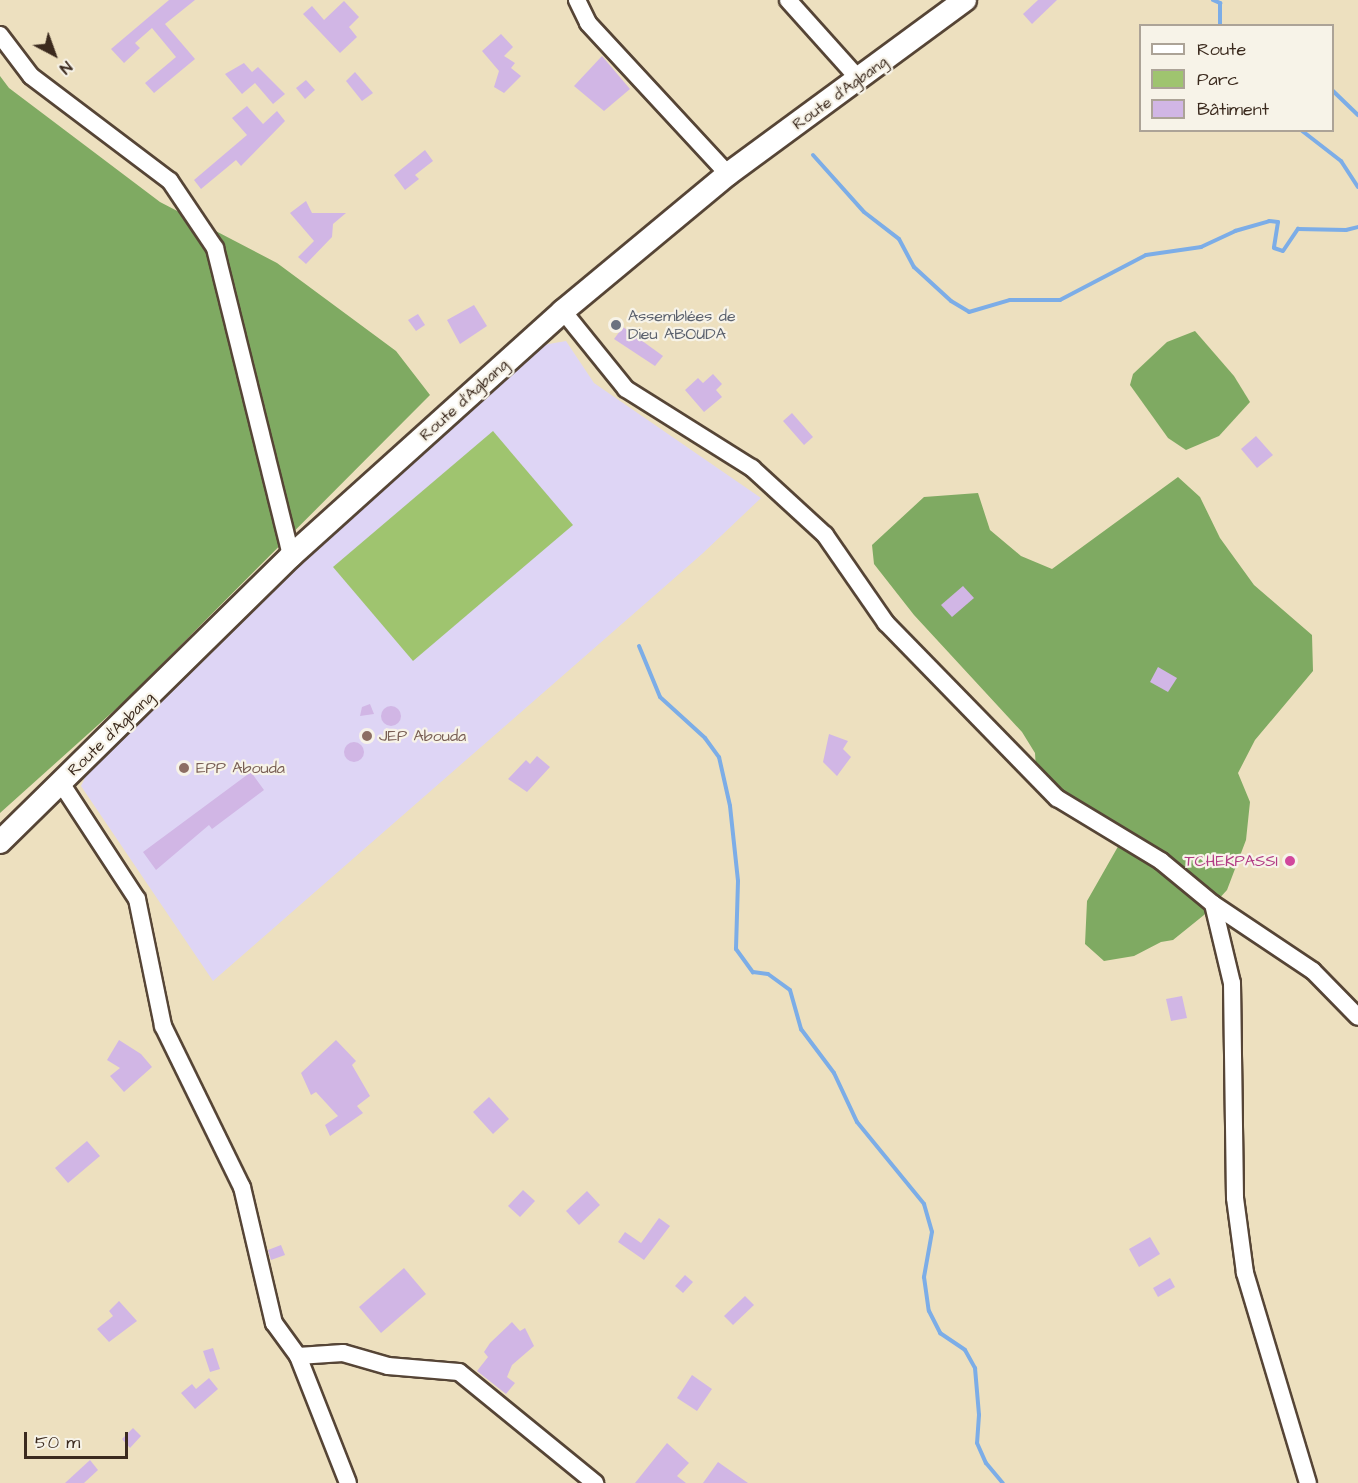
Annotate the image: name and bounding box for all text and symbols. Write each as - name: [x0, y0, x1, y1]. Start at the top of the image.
- north arrow: [24, 24, 84, 84]
- legend: [1139, 24, 1334, 132]
- text: Route: [1197, 37, 1246, 62]
- street label: Route d'Agbang: [789, 52, 891, 134]
- text: N: [55, 56, 77, 79]
- text: Parc: [1197, 67, 1239, 92]
- text: Bâtiment: [1197, 97, 1269, 122]
- place label: Assemblées de Dieu ABOUDA: [628, 306, 736, 344]
- marker: Assemblées de Dieu ABOUDA: [609, 318, 623, 332]
- street label: Route d'Agbang: [416, 355, 512, 445]
- street label: Route d'Agbang: [64, 688, 158, 780]
- place label: JEP Abouda: [379, 726, 466, 746]
- marker: JEP Abouda: [360, 729, 374, 743]
- place label: EPP Abouda: [196, 758, 285, 778]
- marker: EPP Abouda: [177, 761, 191, 775]
- place label: TCHEKPASSI: [1184, 851, 1278, 871]
- marker: TCHEKPASSI: [1283, 854, 1297, 868]
- scale bar: [27, 1420, 130, 1458]
- text: 50 m: [35, 1430, 80, 1455]

